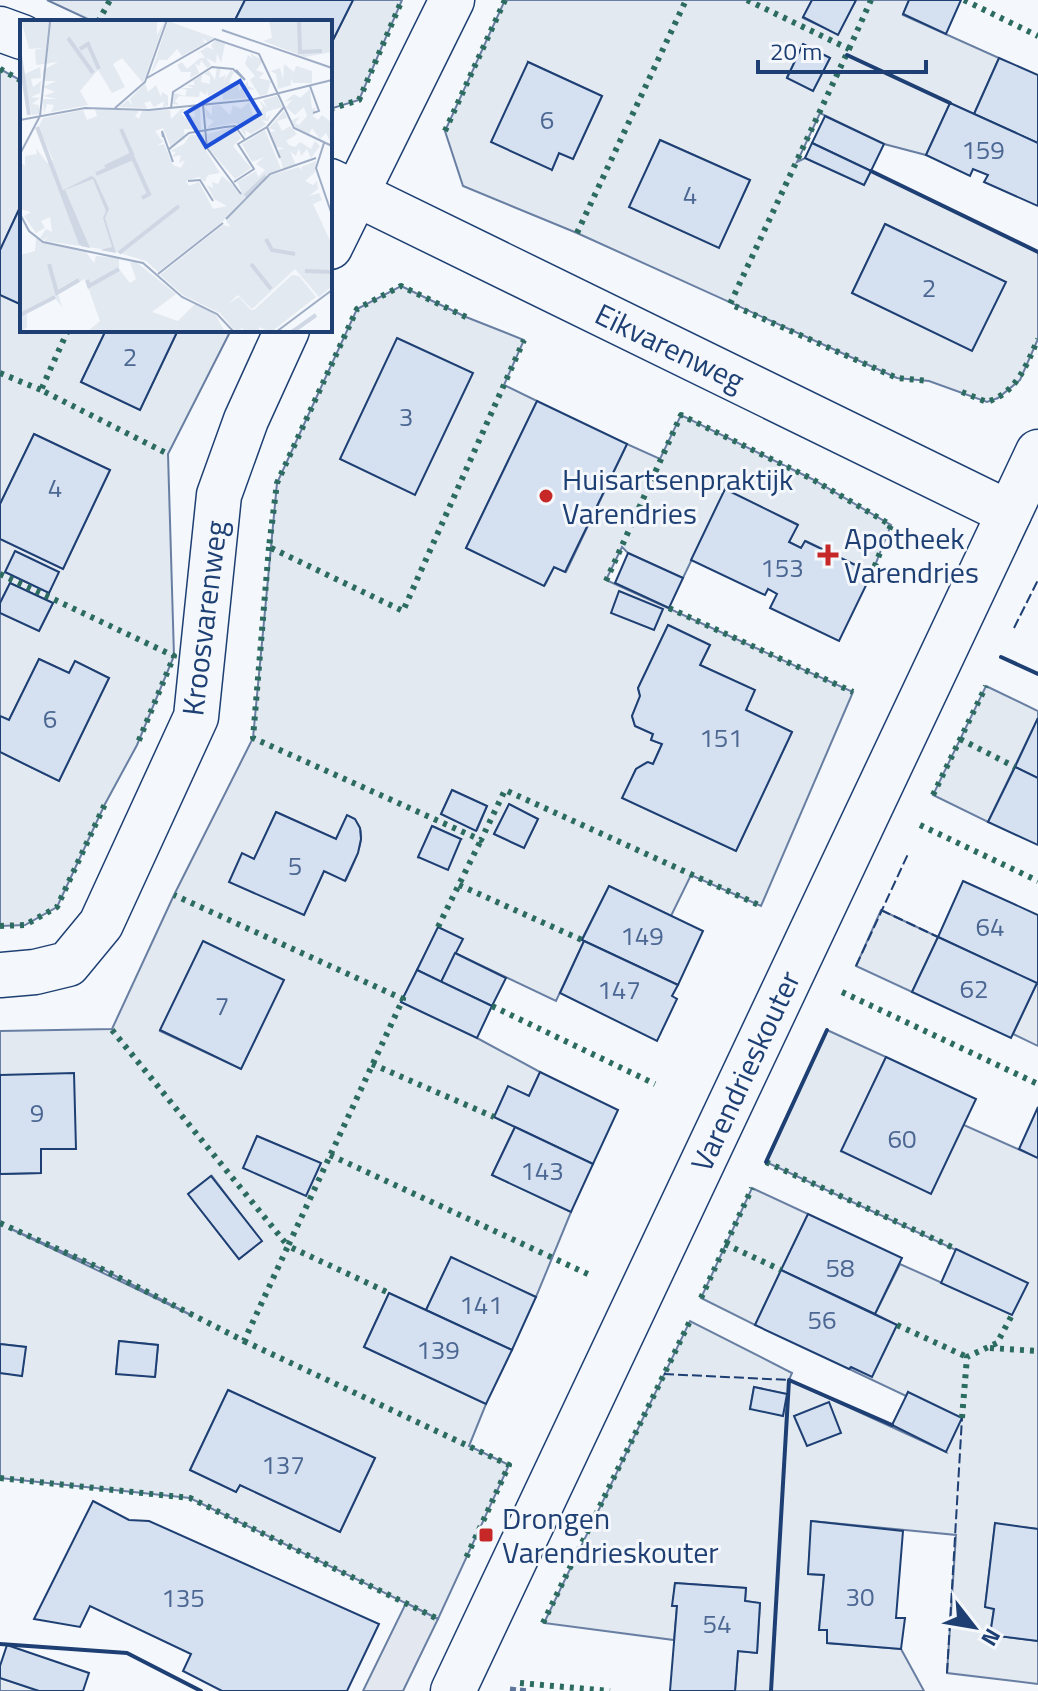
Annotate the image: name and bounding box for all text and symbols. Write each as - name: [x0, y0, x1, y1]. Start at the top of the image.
- inset map: [20, 20, 332, 332]
- scale bar: [758, 24, 926, 74]
- text: 20 m: [770, 33, 822, 69]
- house number: 6: [540, 100, 554, 139]
- house number: 159: [961, 130, 1005, 169]
- house number: 4: [683, 175, 697, 214]
- house number: 2: [922, 268, 936, 307]
- street label: Eikvarenweg: [587, 291, 753, 403]
- house number: 2: [123, 337, 137, 376]
- house number: 3: [399, 397, 413, 436]
- place label: Huisartsenpraktijk Varendries: [562, 456, 793, 536]
- house number: 4: [48, 468, 62, 507]
- marker: Huisartsenpraktijk Varendries: [537, 487, 555, 505]
- place label: Apotheek Varendries: [844, 515, 979, 595]
- street label: Kroosvarenweg: [169, 518, 239, 718]
- marker: Apotheek Varendries: [819, 546, 837, 564]
- house number: 153: [760, 548, 804, 587]
- house number: 6: [43, 699, 57, 738]
- house number: 151: [699, 718, 743, 757]
- house number: 5: [288, 846, 302, 885]
- house number: 64: [975, 907, 1005, 946]
- house number: 149: [620, 916, 664, 955]
- street label: Varendrieskouter: [678, 963, 812, 1179]
- house number: 62: [959, 969, 989, 1008]
- house number: 147: [597, 970, 641, 1009]
- house number: 7: [215, 986, 229, 1025]
- house number: 9: [30, 1093, 44, 1132]
- house number: 60: [887, 1119, 917, 1158]
- house number: 143: [520, 1151, 564, 1190]
- house number: 58: [825, 1248, 855, 1287]
- house number: 141: [459, 1285, 503, 1324]
- house number: 56: [807, 1300, 837, 1339]
- house number: 139: [416, 1330, 460, 1369]
- house number: 137: [261, 1445, 305, 1484]
- place label: Drongen Varendrieskouter: [502, 1495, 719, 1575]
- marker: Drongen Varendrieskouter: [477, 1526, 495, 1544]
- house number: 30: [845, 1577, 875, 1616]
- house number: 135: [161, 1578, 205, 1617]
- north arrow: [934, 1587, 1014, 1667]
- house number: 54: [702, 1604, 732, 1643]
- text: N: [973, 1622, 1010, 1653]

